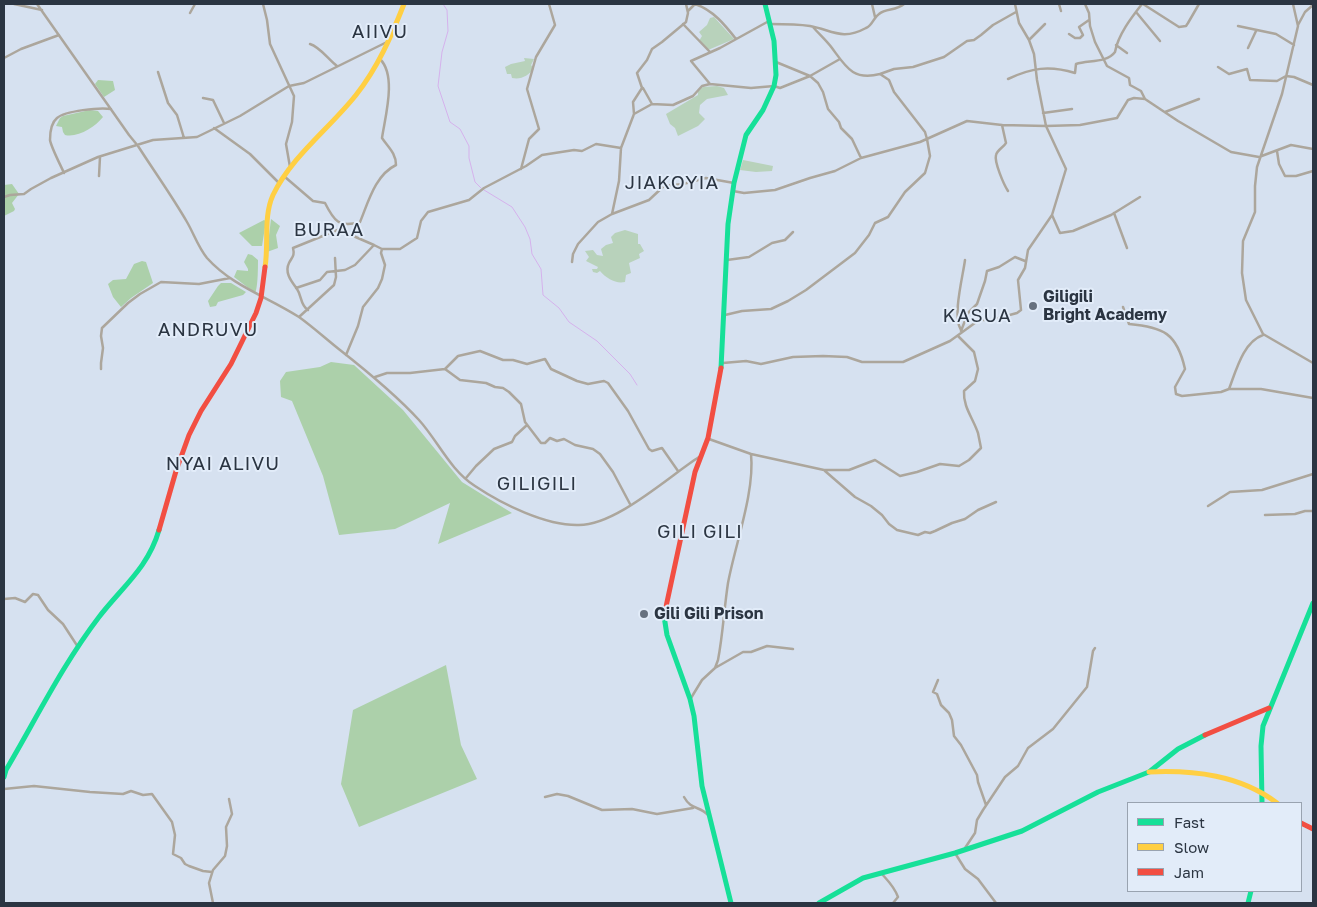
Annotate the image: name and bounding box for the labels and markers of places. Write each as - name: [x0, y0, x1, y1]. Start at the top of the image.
- place label: Giligili Bright Academy: [1043, 287, 1167, 325]
- marker: Giligili Bright Academy: [1027, 300, 1039, 312]
- place label: Gili Gili Prison: [654, 604, 763, 624]
- marker: Gili Gili Prison: [638, 608, 650, 620]

